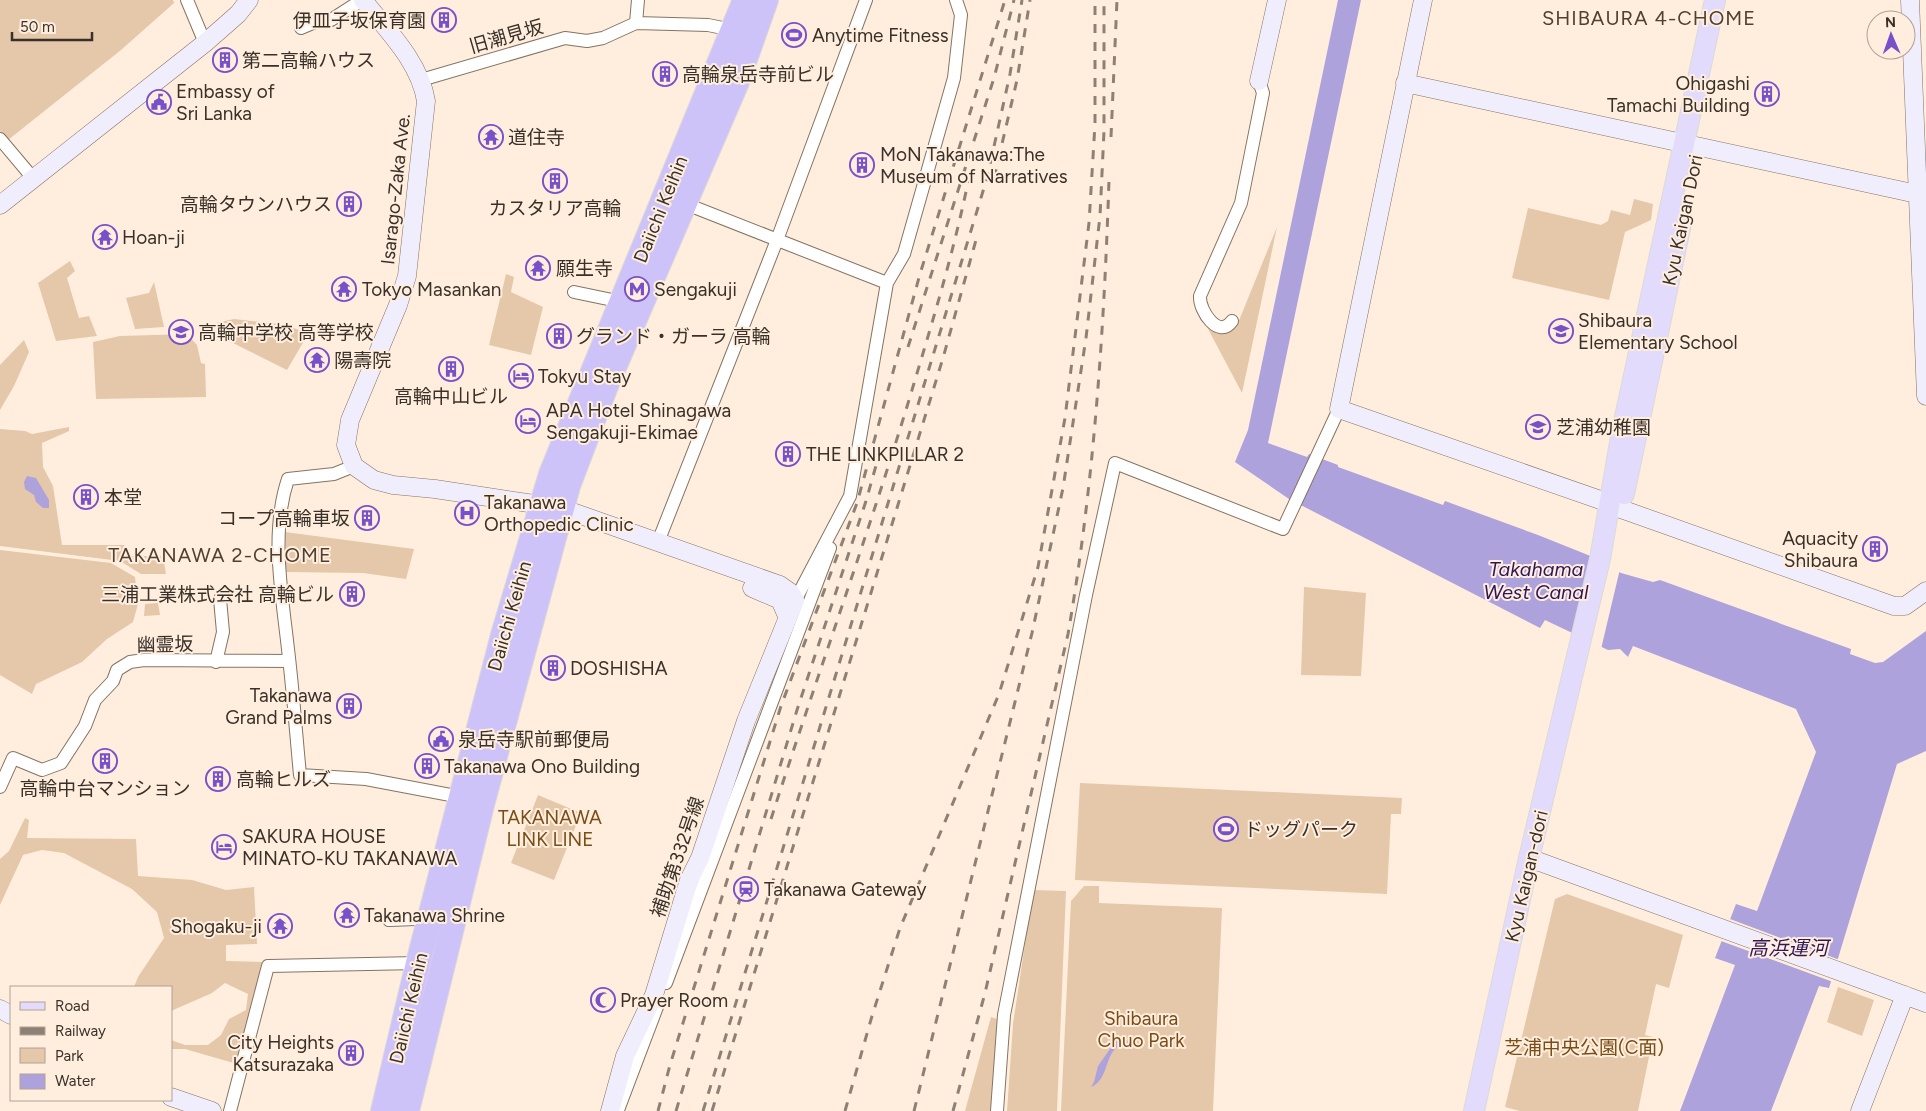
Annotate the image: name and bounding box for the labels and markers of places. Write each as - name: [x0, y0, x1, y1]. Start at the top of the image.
- building icon: 伊皿子坂保育園: [431, 7, 457, 33]
- place label: 伊皿子坂保育園: [293, 9, 426, 32]
- sports icon: Anytime Fitness: [781, 22, 807, 48]
- place label: Anytime Fitness: [812, 24, 949, 47]
- building icon: 第二高輪ハウス: [212, 47, 238, 73]
- place label: 第二高輪ハウス: [242, 49, 375, 72]
- building icon: 高輪泉岳寺前ビル: [652, 61, 678, 87]
- place label: 高輪泉岳寺前ビル: [682, 63, 834, 86]
- place label: Ohigashi Tamachi Building: [1607, 72, 1750, 117]
- place label: Embassy of Sri Lanka: [176, 80, 275, 125]
- building icon: Ohigashi Tamachi Building: [1754, 81, 1780, 107]
- public building icon: Embassy of Sri Lanka: [146, 89, 172, 115]
- temple icon: 道住寺: [478, 124, 504, 150]
- place label: 道住寺: [508, 126, 565, 149]
- place label: MoN Takanawa:The Museum of Narratives: [880, 143, 1068, 188]
- building icon: MoN Takanawa:The Museum of Narratives: [849, 152, 875, 178]
- building icon: カスタリア高輪: [542, 168, 568, 194]
- building icon: 高輪タウンハウス: [336, 191, 362, 217]
- place label: 高輪タウンハウス: [180, 193, 332, 216]
- place label: カスタリア高輪: [488, 197, 622, 220]
- temple icon: Hoan-ji: [92, 224, 118, 250]
- place label: Hoan-ji: [122, 226, 185, 249]
- temple icon: 願生寺: [525, 255, 551, 281]
- place label: 願生寺: [556, 257, 613, 280]
- temple icon: Tokyo Masankan: [331, 276, 357, 302]
- metro station icon: Sengakuji: [624, 276, 650, 302]
- place label: Tokyo Masankan: [362, 278, 501, 301]
- place label: Sengakuji: [654, 278, 737, 301]
- place label: Shibaura Elementary School: [1578, 309, 1738, 354]
- school or university icon: Shibaura Elementary School: [1548, 318, 1574, 344]
- school or university icon: 高輪中学校 高等学校: [168, 319, 194, 345]
- place label: 高輪中学校 高等学校: [198, 321, 374, 344]
- building icon: グランド・ガーラ 高輪: [546, 323, 572, 349]
- place label: グランド・ガーラ 高輪: [576, 325, 771, 348]
- temple icon: 陽壽院: [304, 347, 330, 373]
- place label: 陽壽院: [334, 349, 391, 372]
- building icon: 高輪中山ビル: [438, 356, 464, 382]
- hotel icon: Tokyu Stay: [508, 363, 534, 389]
- place label: Tokyu Stay: [538, 365, 631, 388]
- place label: 高輪中山ビル: [394, 385, 508, 408]
- place label: APA Hotel Shinagawa Sengakuji-Ekimae: [546, 399, 731, 444]
- hotel icon: APA Hotel Shinagawa Sengakuji-Ekimae: [515, 408, 541, 434]
- school or university icon: 芝浦幼稚園: [1525, 414, 1551, 440]
- place label: 芝浦幼稚園: [1556, 416, 1651, 439]
- building icon: THE LINKPILLAR 2: [775, 441, 801, 467]
- place label: THE LINKPILLAR 2: [806, 443, 964, 466]
- building icon: 本堂: [73, 484, 99, 510]
- place label: 本堂: [104, 486, 142, 509]
- place label: Takanawa Orthopedic Clinic: [484, 491, 634, 536]
- hospital icon: Takanawa Orthopedic Clinic: [454, 500, 480, 526]
- building icon: コープ高輪車坂: [354, 505, 380, 531]
- place label: コープ高輪車坂: [218, 507, 350, 530]
- place label: Aquacity Shibaura: [1782, 527, 1858, 572]
- building icon: Aquacity Shibaura: [1862, 536, 1888, 562]
- building icon: 三浦工業株式会社 高輪ビル: [339, 581, 365, 607]
- place label: 三浦工業株式会社 高輪ビル: [101, 583, 334, 606]
- building icon: DOSHISHA: [540, 655, 566, 681]
- place label: DOSHISHA: [570, 657, 668, 680]
- place label: Takanawa Grand Palms: [225, 684, 332, 729]
- building icon: Takanawa Grand Palms: [336, 693, 362, 719]
- public building icon: 泉岳寺駅前郵便局: [428, 726, 454, 752]
- place label: 泉岳寺駅前郵便局: [458, 728, 610, 751]
- building icon: 高輪中台マンション: [92, 748, 118, 774]
- building icon: Takanawa Ono Building: [414, 753, 440, 779]
- place label: Takanawa Ono Building: [444, 755, 640, 778]
- building icon: 高輪ヒルズ: [205, 766, 231, 792]
- place label: 高輪ヒルズ: [236, 768, 331, 791]
- place label: 高輪中台マンション: [19, 777, 191, 800]
- sports icon: ドッグパーク: [1213, 816, 1239, 842]
- place label: ドッグパーク: [1244, 818, 1358, 841]
- place label: SAKURA HOUSE MINATO-KU TAKANAWA: [242, 825, 457, 870]
- hotel icon: SAKURA HOUSE MINATO-KU TAKANAWA: [211, 834, 237, 860]
- station icon: Takanawa Gateway: [733, 876, 759, 902]
- place label: Takanawa Gateway: [764, 878, 927, 901]
- temple icon: Takanawa Shrine: [334, 902, 360, 928]
- place label: Takanawa Shrine: [364, 904, 505, 927]
- temple icon: Shogaku-ji: [267, 913, 293, 939]
- place label: Shogaku-ji: [171, 915, 262, 938]
- mosque icon: Prayer Room: [590, 987, 616, 1013]
- place label: Prayer Room: [620, 989, 728, 1012]
- place label: City Heights Katsurazaka: [227, 1031, 334, 1076]
- building icon: City Heights Katsurazaka: [338, 1040, 364, 1066]

